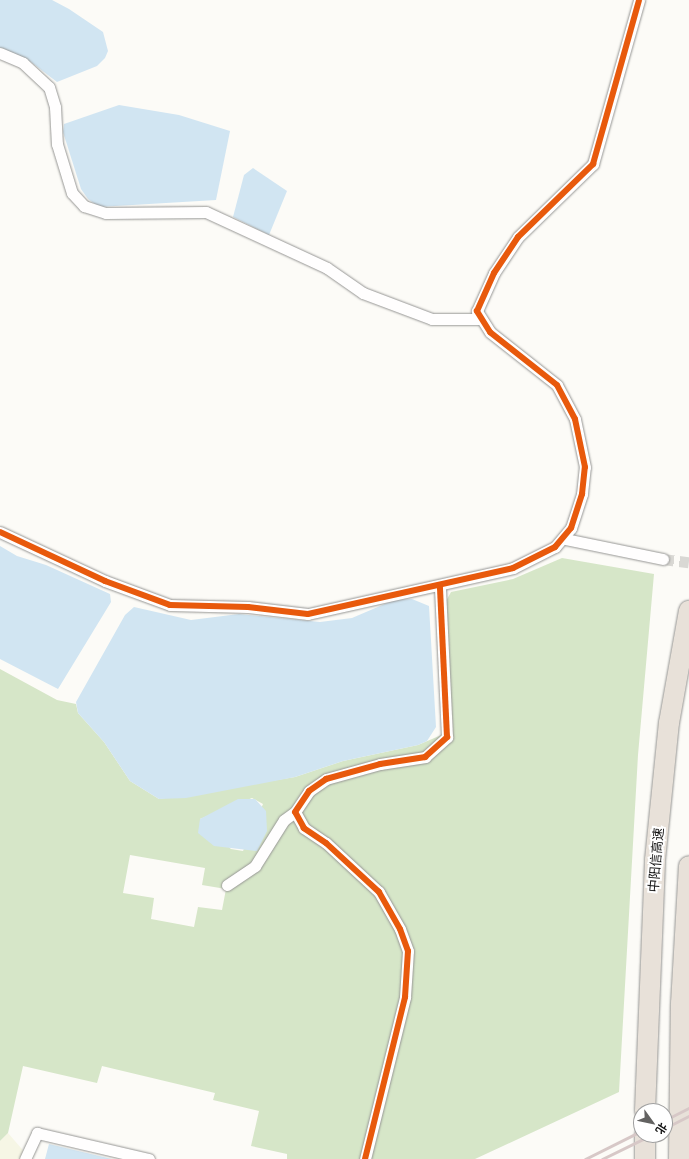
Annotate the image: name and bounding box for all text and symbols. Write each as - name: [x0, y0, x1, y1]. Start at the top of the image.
- street label: 中阳信高速: [645, 827, 667, 893]
- north arrow: [633, 1103, 673, 1143]
- text: 北: [653, 1120, 672, 1138]

